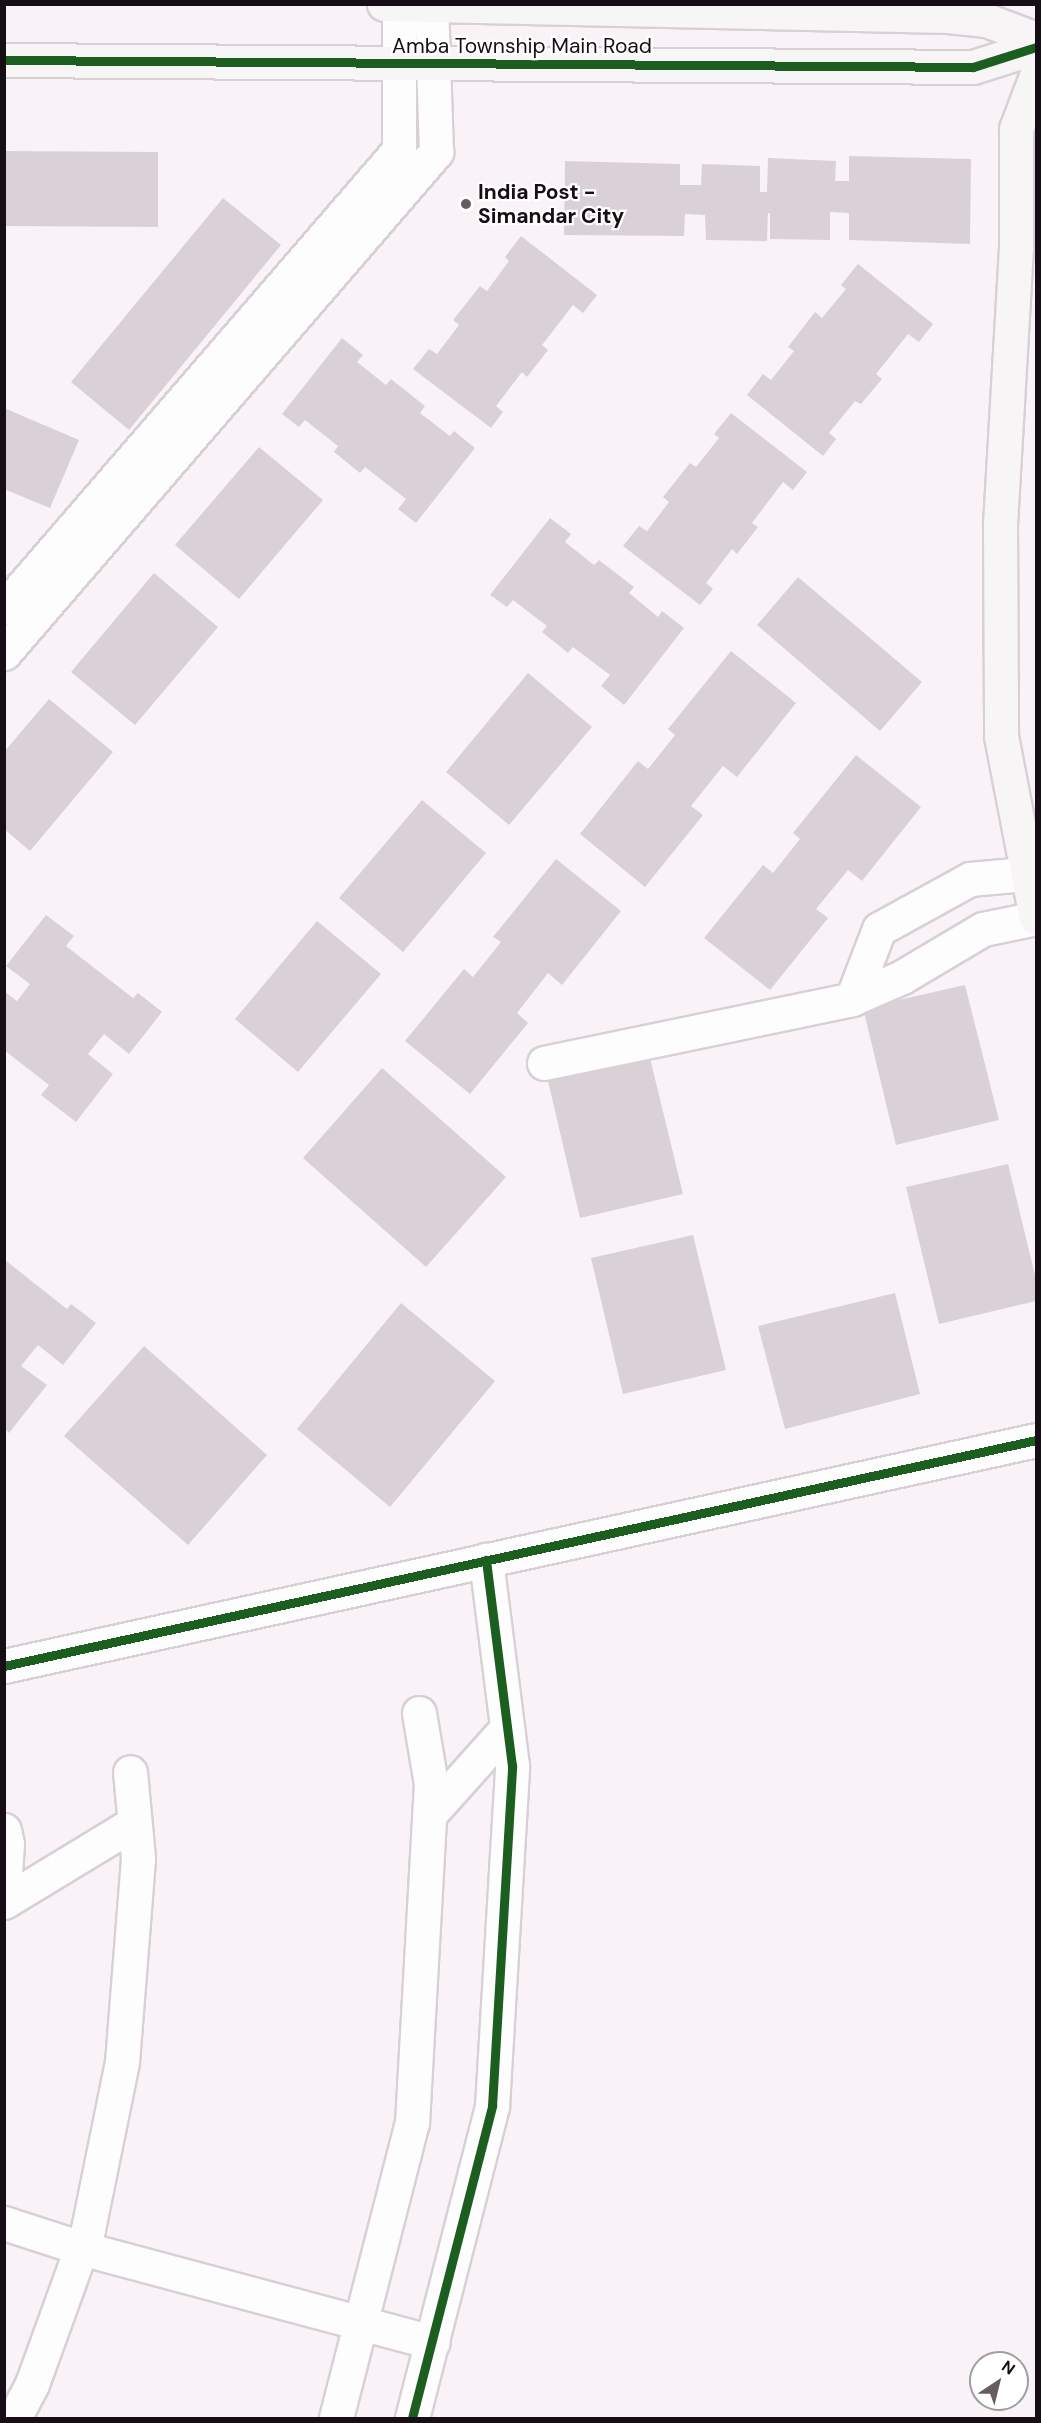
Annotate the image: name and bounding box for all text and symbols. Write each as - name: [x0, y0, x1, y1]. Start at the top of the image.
- street label: Amba Township Main Road: [392, 33, 652, 59]
- place label: India Post - Simandar City: [478, 179, 624, 229]
- marker: India Post - Simandar City: [459, 197, 473, 211]
- north arrow: [969, 2351, 1029, 2411]
- text: N: [998, 2356, 1019, 2379]

